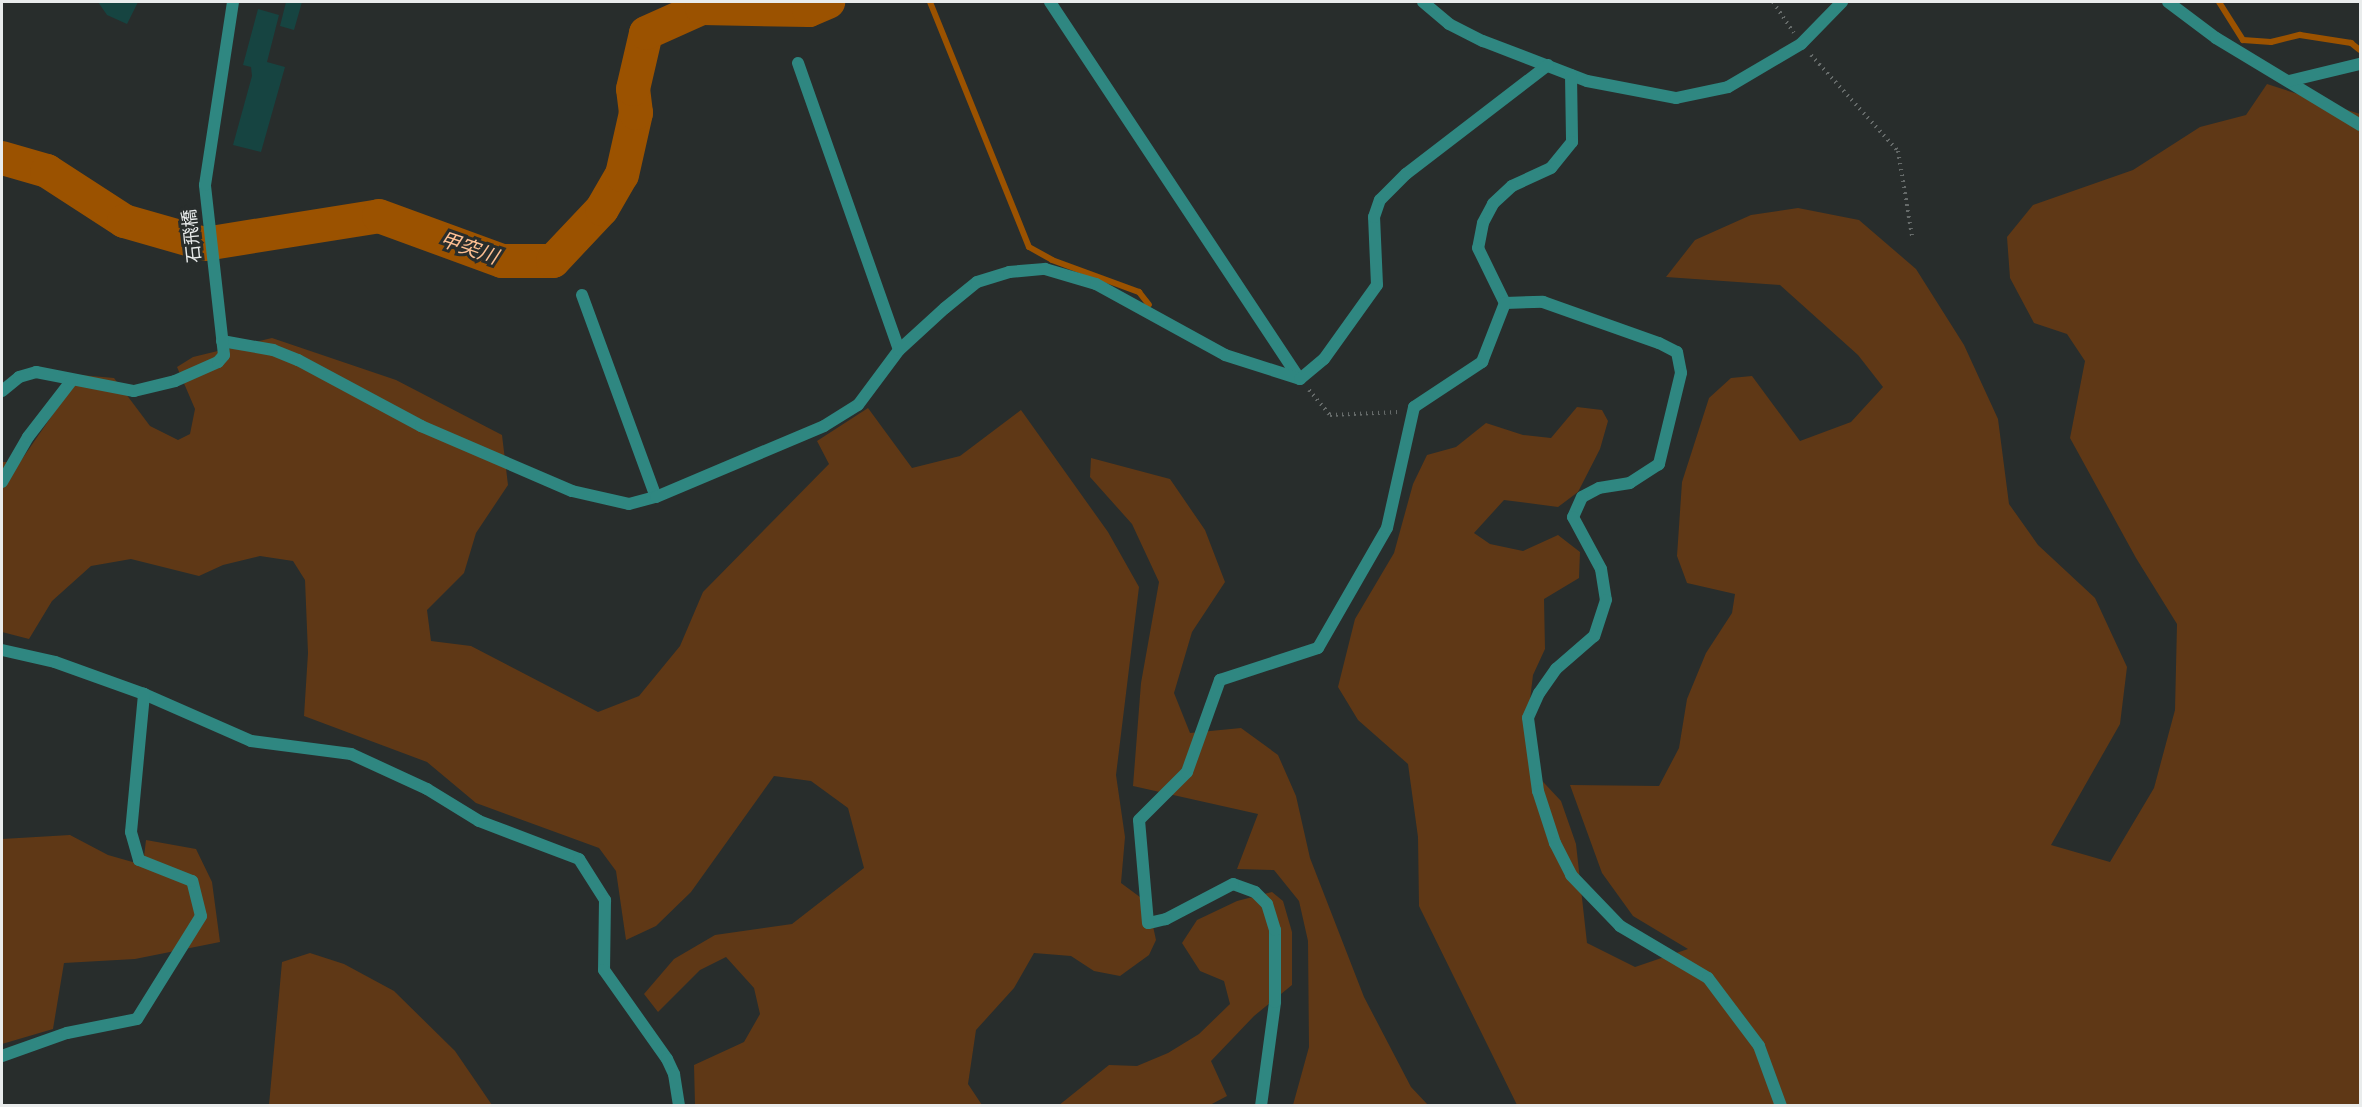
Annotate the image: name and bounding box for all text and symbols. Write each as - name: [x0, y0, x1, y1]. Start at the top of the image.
- street label: 石飛橋: [178, 208, 206, 264]
- water label: 甲突川: [437, 227, 501, 269]

